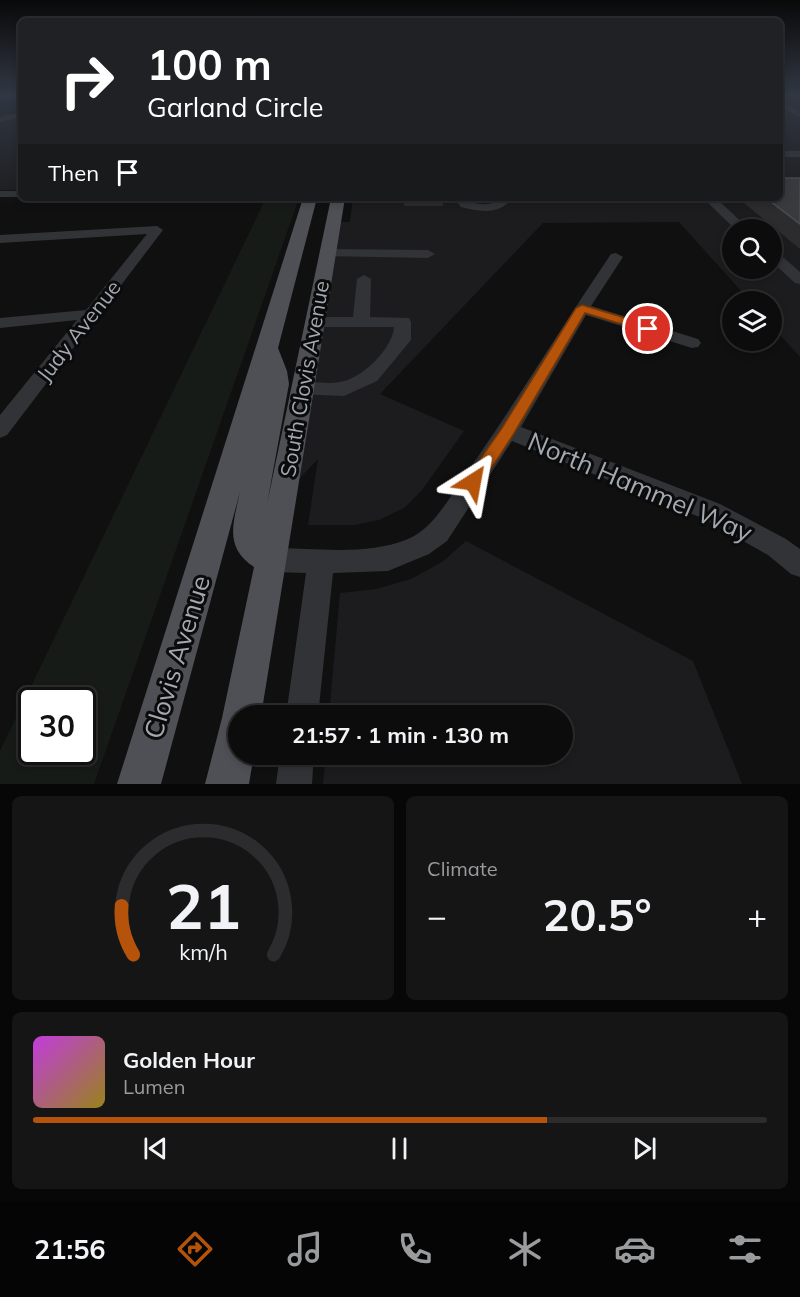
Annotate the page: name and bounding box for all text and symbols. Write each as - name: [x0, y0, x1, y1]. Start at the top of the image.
- text: 100 m: [147, 38, 272, 91]
- icon: right: [48, 42, 126, 120]
- text: Garland Circle: [147, 90, 323, 124]
- icon: arrive: [111, 156, 144, 189]
- text: Then: [48, 159, 99, 187]
- map controls: [722, 219, 782, 351]
- button: search: [722, 219, 782, 279]
- street label: Judy Avenue: [31, 275, 126, 386]
- street label: South Clovis Avenue: [274, 279, 334, 479]
- button: layers: [722, 291, 782, 351]
- pin: [622, 303, 673, 354]
- icon: arrive: [631, 312, 664, 345]
- street label: North Hammel Way: [523, 424, 758, 549]
- position arrow: [441, 450, 505, 514]
- street label: Clovis Avenue: [136, 571, 217, 742]
- speed limit sign: 30: [18, 687, 96, 765]
- text: 21:57 · 1 min · 130 m: [292, 721, 509, 749]
- text: Climate: [427, 856, 498, 881]
- text: 21: [166, 866, 240, 945]
- text: 20.5°: [542, 886, 652, 942]
- text: −: [427, 895, 447, 936]
- text: +: [747, 895, 767, 936]
- text: km/h: [179, 938, 227, 965]
- text: Golden Hour: [123, 1046, 255, 1074]
- text: Lumen: [123, 1074, 185, 1099]
- icon: previous: [139, 1132, 172, 1165]
- icon: pause: [383, 1132, 416, 1165]
- icon: next: [628, 1132, 661, 1165]
- icon: directions: [174, 1228, 216, 1270]
- icon: music: [284, 1228, 326, 1270]
- icon: phone: [394, 1228, 436, 1270]
- icon: climate: [504, 1228, 546, 1270]
- icon: car: [614, 1228, 656, 1270]
- icon: filters: [724, 1228, 766, 1270]
- text: 21:56: [34, 1232, 106, 1266]

